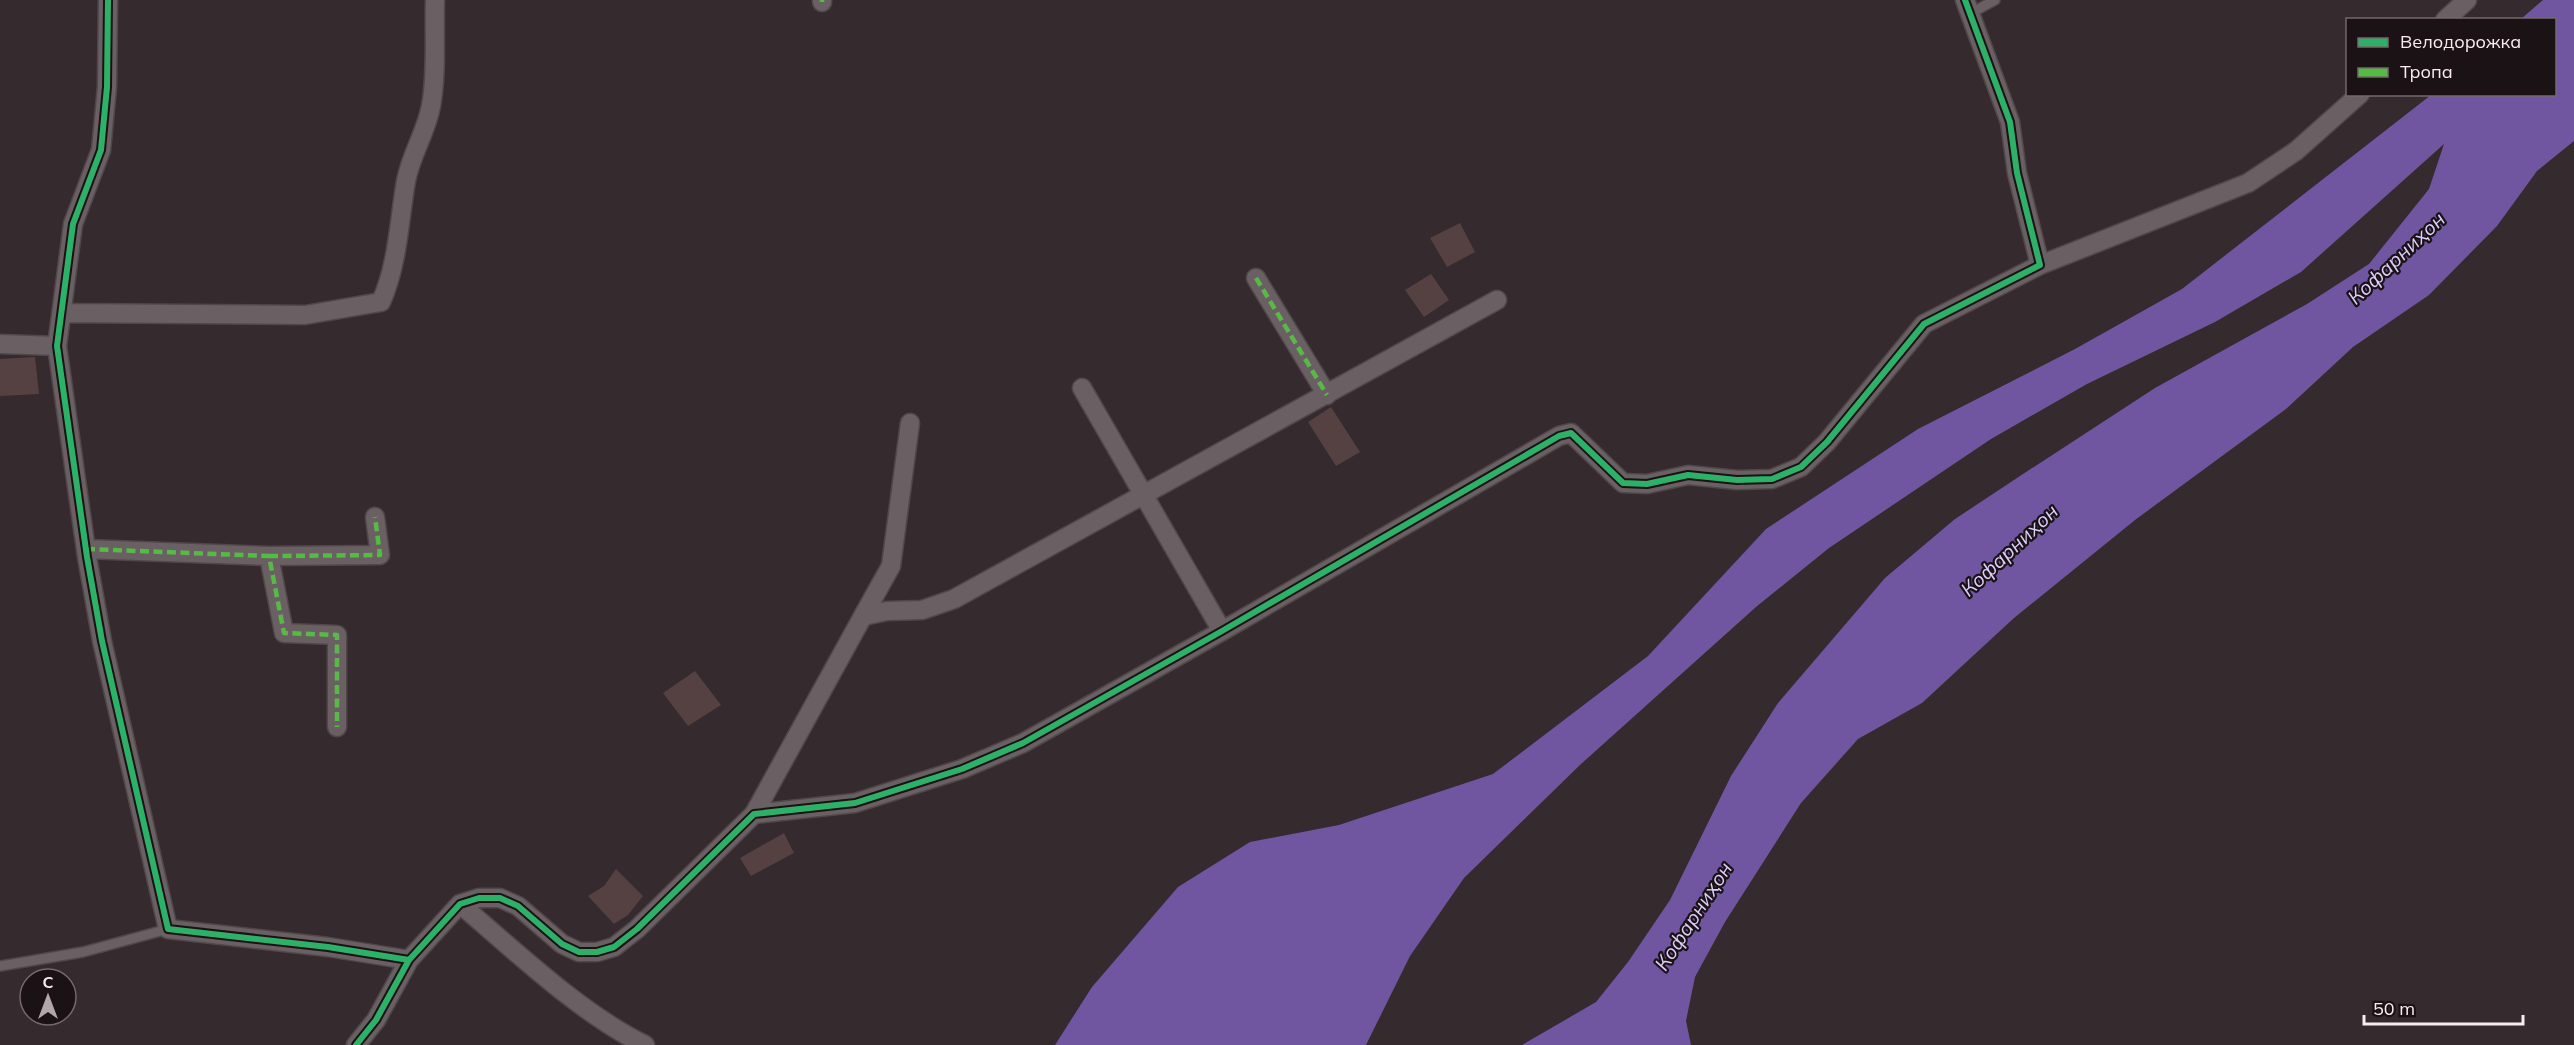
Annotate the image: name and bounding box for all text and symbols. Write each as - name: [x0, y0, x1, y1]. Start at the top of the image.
- legend: [2346, 18, 2556, 96]
- text: Велодорожка: [2400, 30, 2521, 53]
- text: Тропа: [2400, 60, 2453, 83]
- water label: Кофарниҳон: [2342, 206, 2450, 309]
- water label: Кофарниҳон: [1955, 498, 2063, 601]
- water label: Кофарниҳон: [1649, 857, 1737, 975]
- north arrow: [18, 967, 78, 1027]
- text: С: [43, 972, 54, 992]
- scale bar: [2364, 988, 2523, 1026]
- text: 50 m: [2373, 997, 2415, 1020]

